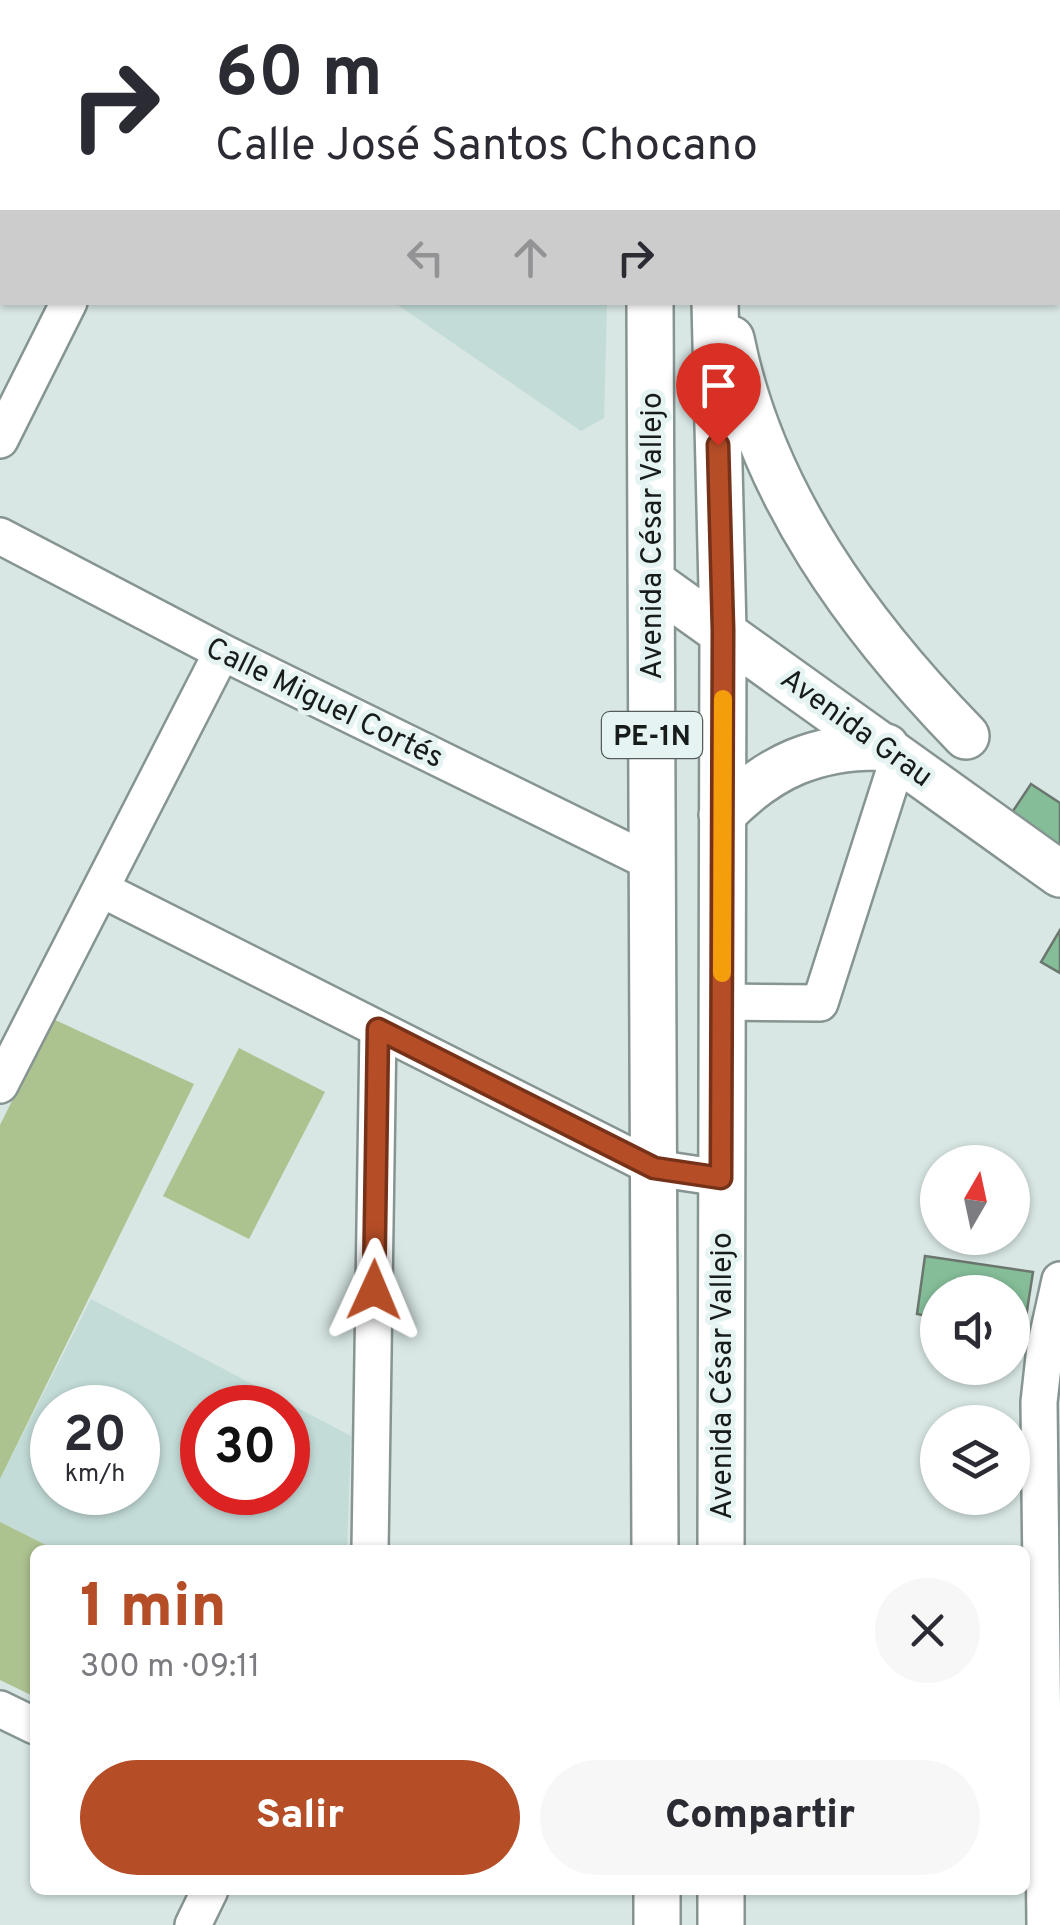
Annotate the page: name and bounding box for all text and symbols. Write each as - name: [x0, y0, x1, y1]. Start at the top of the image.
- text: 60 m: [215, 32, 383, 121]
- icon: right: [50, 40, 180, 170]
- text: Calle José Santos Chocano: [215, 119, 758, 176]
- icon: left: [398, 230, 453, 285]
- icon: ahead: [503, 230, 558, 285]
- icon: right: [608, 230, 663, 285]
- pin: [676, 343, 761, 446]
- icon: arrive: [691, 358, 746, 413]
- street label: Avenida César Vallejo: [635, 392, 672, 680]
- street label: Calle Miguel Cortés: [199, 631, 449, 778]
- street label: Avenida Grau: [772, 661, 939, 797]
- road number: PE-1N: [602, 712, 702, 758]
- north arrow: [920, 1145, 1030, 1255]
- map controls: [920, 1145, 1030, 1515]
- street label: Avenida César Vallejo: [705, 1232, 742, 1520]
- position arrow: [322, 1238, 426, 1342]
- button: sound: [920, 1275, 1030, 1385]
- speed limit sign: 30: [180, 1385, 310, 1515]
- button: layers: [920, 1405, 1030, 1515]
- text: 20: [63, 1406, 127, 1469]
- text: km/h: [65, 1459, 125, 1491]
- text: 1 min: [80, 1572, 227, 1648]
- button: close: [875, 1578, 980, 1683]
- text: 300 m · 09:11: [80, 1648, 260, 1688]
- button: Salir: [80, 1760, 520, 1875]
- button: Compartir: [540, 1760, 980, 1875]

